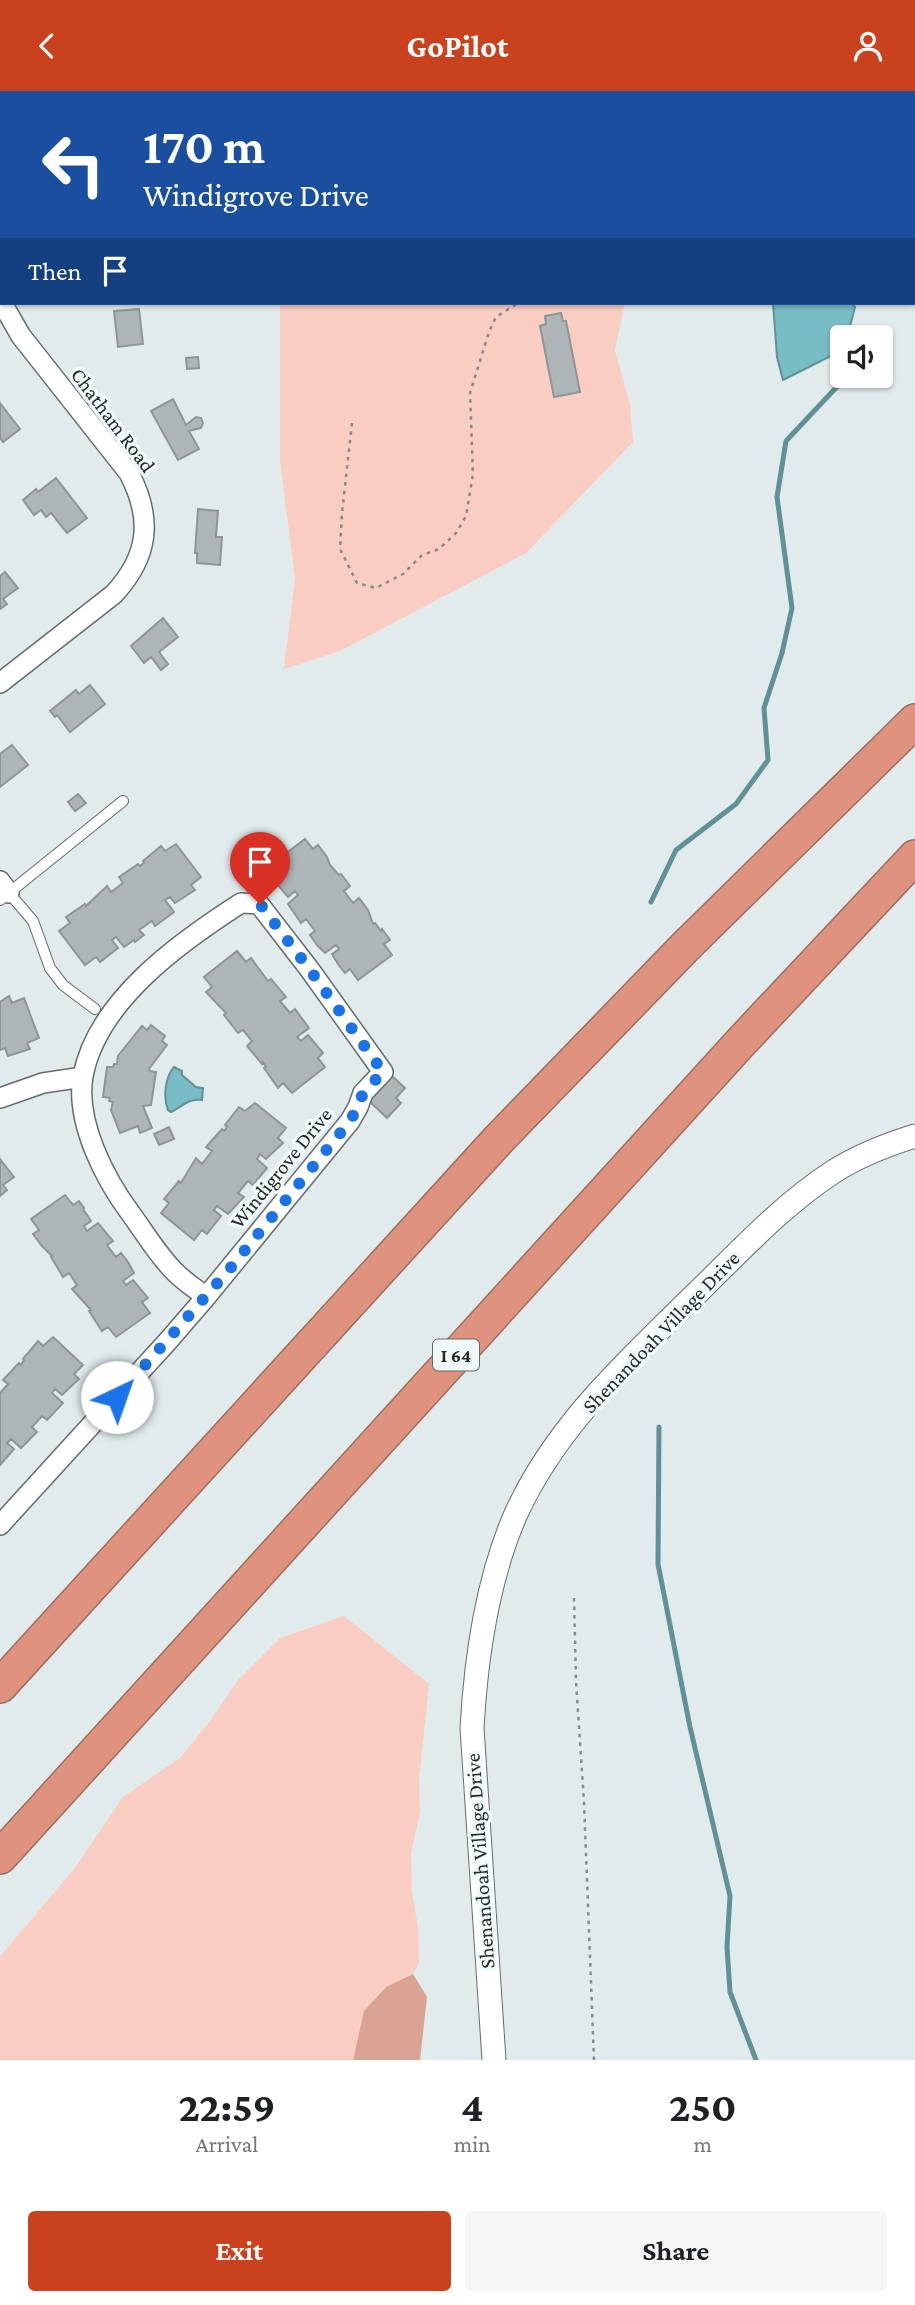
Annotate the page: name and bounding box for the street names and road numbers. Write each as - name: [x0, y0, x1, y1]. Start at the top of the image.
- street label: Chatham Road: [66, 363, 160, 477]
- street label: Windigrove Drive: [225, 1103, 337, 1233]
- street label: Shenandoah Village Drive: [577, 1246, 745, 1418]
- road number: I 64: [433, 1339, 479, 1371]
- street label: Shenandoah Village Drive: [461, 1753, 499, 1969]

